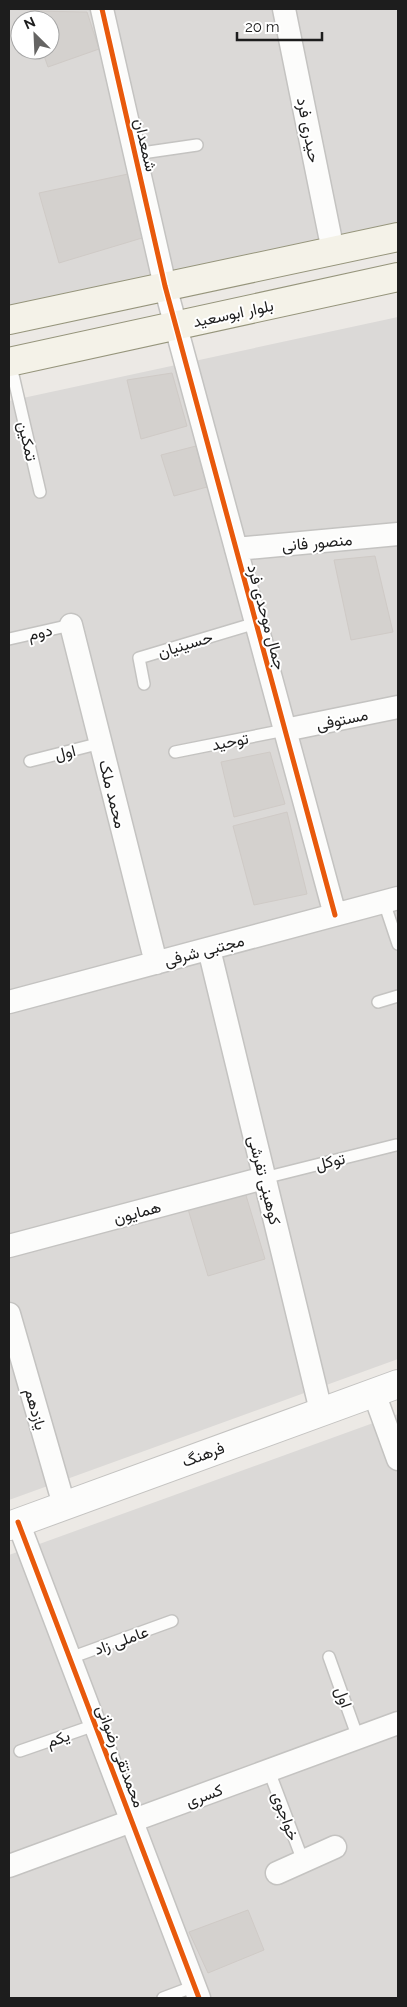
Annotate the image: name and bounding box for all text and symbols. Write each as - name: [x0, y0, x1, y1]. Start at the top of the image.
- north arrow: [10, 10, 60, 60]
- scale bar: [237, 10, 322, 42]
- text: N: [22, 14, 38, 33]
- text: 20 m: [245, 18, 280, 36]
- street label: حیدری فرد: [292, 96, 324, 165]
- street label: شمعدان: [130, 117, 161, 174]
- street label: بلوار ابوسعید: [191, 296, 275, 332]
- street label: تمکین: [13, 419, 41, 463]
- street label: منصور فانی: [281, 530, 353, 556]
- street label: جمال موحدی فرد: [242, 562, 290, 673]
- street label: دوم: [26, 620, 54, 645]
- street label: حسینیان: [155, 627, 215, 662]
- street label: مستوفی: [314, 705, 370, 735]
- street label: توحید: [210, 729, 250, 755]
- street label: اول: [53, 741, 78, 765]
- street label: محمد ملک: [95, 758, 130, 830]
- street label: مجتبی شرفی: [162, 931, 246, 971]
- street label: کوهینی تفرشی: [243, 1133, 285, 1227]
- street label: توکل: [313, 1149, 347, 1175]
- street label: همایون: [111, 1197, 163, 1229]
- street label: یازدهم: [20, 1386, 50, 1432]
- street label: فرهنگ: [179, 1438, 227, 1472]
- street label: عاملی زاد: [91, 1622, 151, 1660]
- street label: اول: [330, 1684, 356, 1711]
- street label: محمدتقی رضوانی: [91, 1702, 149, 1810]
- street label: یکم: [44, 1726, 73, 1752]
- street label: کسری: [183, 1780, 226, 1812]
- street label: خواجوی: [267, 1789, 303, 1844]

